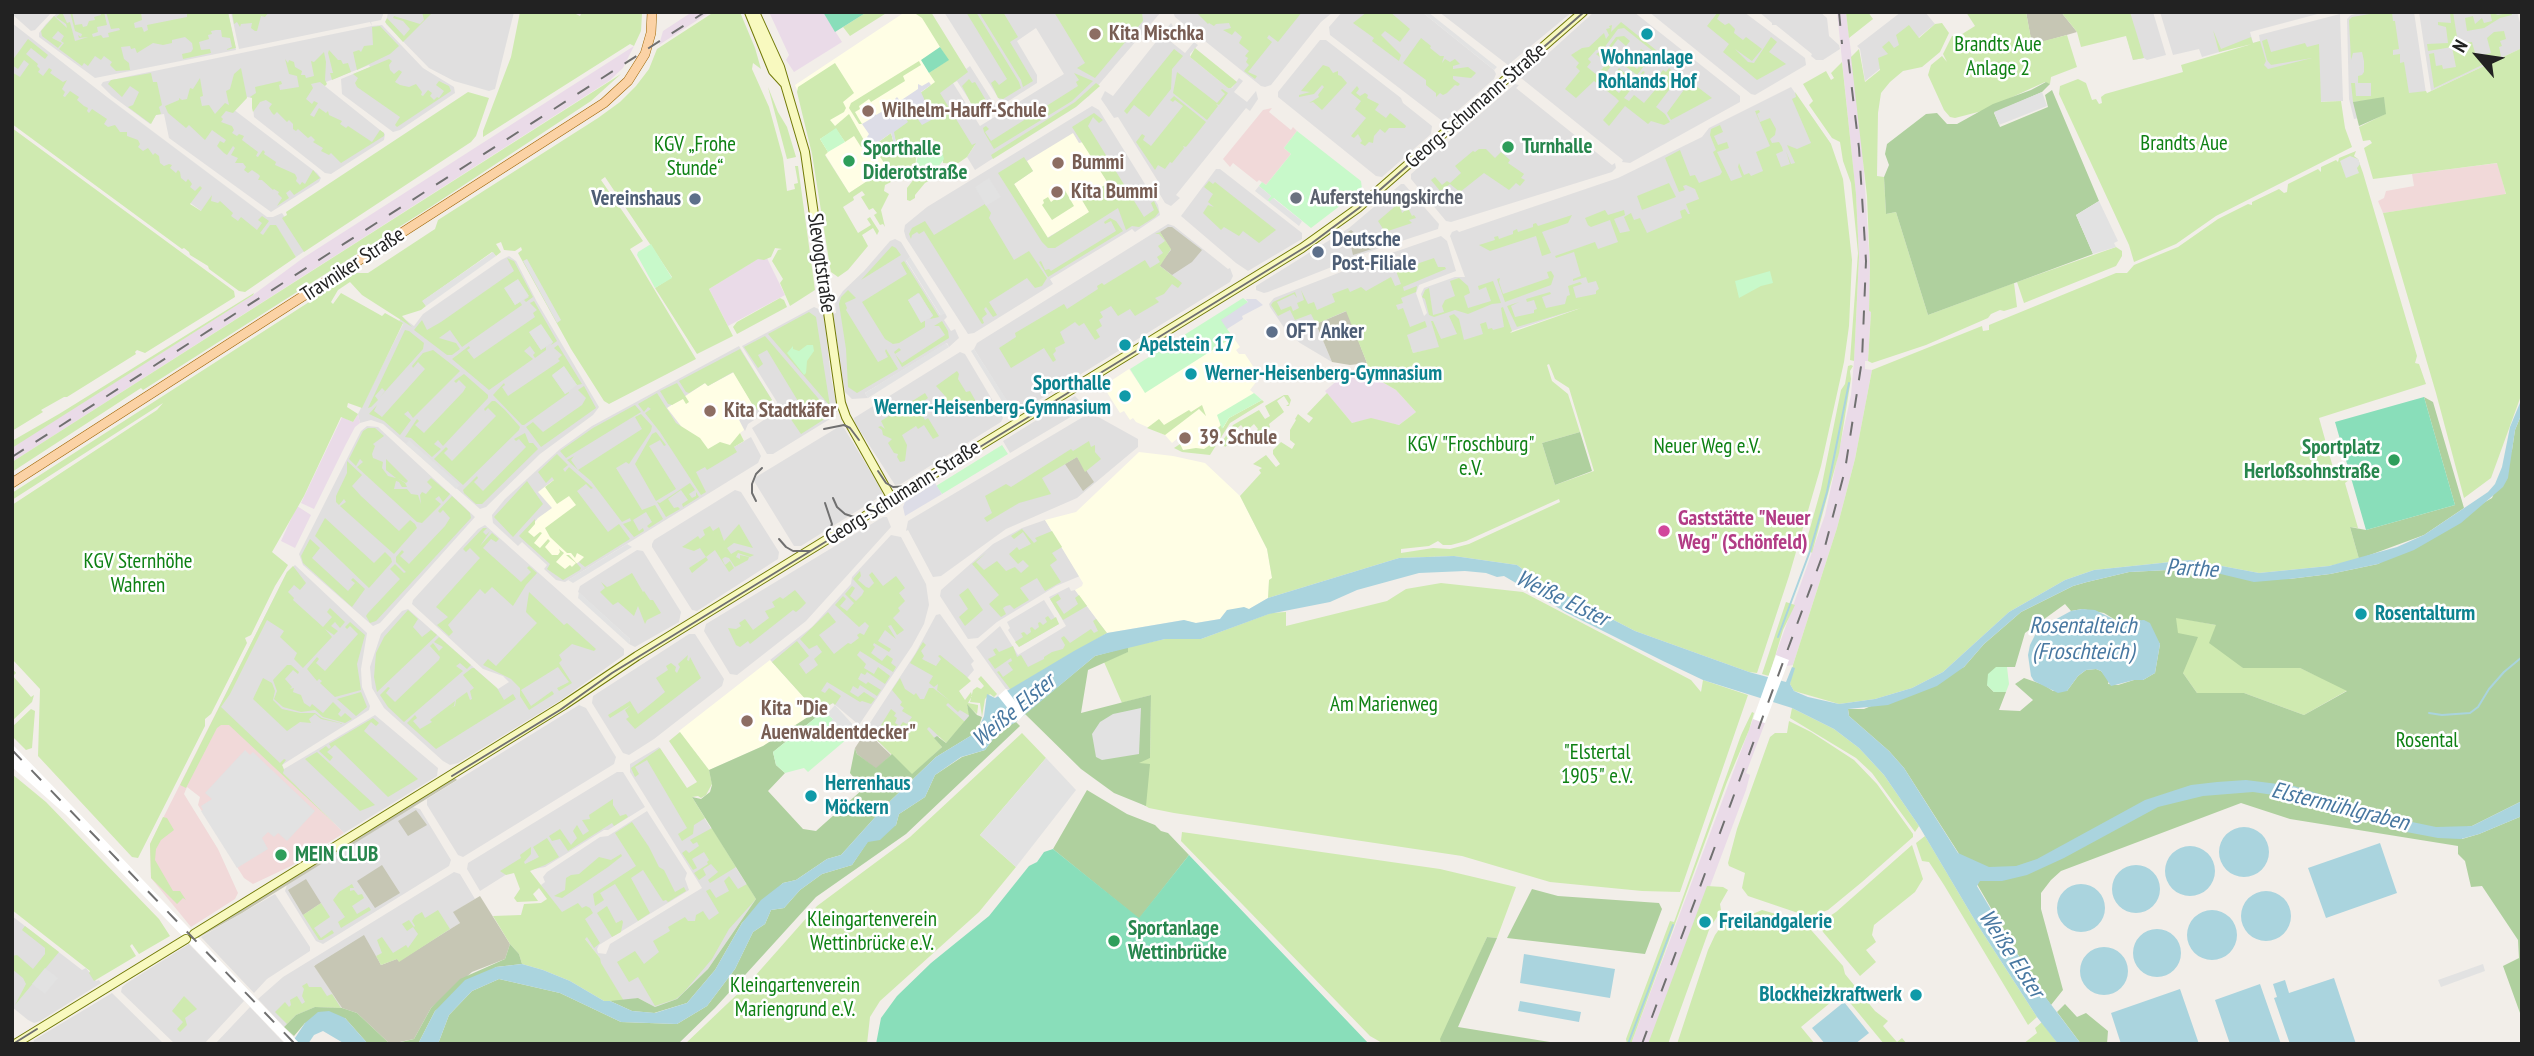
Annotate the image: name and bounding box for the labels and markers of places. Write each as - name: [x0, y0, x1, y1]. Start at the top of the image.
- place label: Kita Mischka: [1109, 21, 1204, 47]
- marker: Kita Mischka: [1087, 26, 1103, 42]
- marker: Wohnanlage Rohlands Hof: [1639, 26, 1655, 42]
- place label: Wohnanlage Rohlands Hof: [1598, 45, 1696, 95]
- place label: Wilhelm-Hauff-Schule: [882, 98, 1047, 124]
- marker: Wilhelm-Hauff-Schule: [860, 103, 876, 119]
- place label: Turnhalle: [1522, 134, 1592, 160]
- place label: Sporthalle Diderotstraße: [863, 136, 967, 186]
- marker: Turnhalle: [1500, 139, 1516, 155]
- place label: Bummi: [1072, 150, 1124, 176]
- marker: Sporthalle Diderotstraße: [841, 153, 857, 169]
- marker: Bummi: [1050, 155, 1066, 171]
- place label: Kita Bummi: [1071, 179, 1158, 205]
- marker: Kita Bummi: [1049, 184, 1065, 200]
- place label: Auferstehungskirche: [1310, 185, 1463, 211]
- place label: Vereinshaus: [591, 186, 681, 212]
- marker: Auferstehungskirche: [1288, 190, 1304, 206]
- marker: Vereinshaus: [687, 191, 703, 207]
- place label: Deutsche Post-Filiale: [1332, 227, 1416, 277]
- marker: Deutsche Post-Filiale: [1310, 244, 1326, 260]
- place label: OFT Anker: [1286, 319, 1364, 345]
- marker: OFT Anker: [1264, 324, 1280, 340]
- place label: Apelstein 17: [1139, 332, 1234, 358]
- marker: Apelstein 17: [1117, 337, 1133, 353]
- place label: Werner-Heisenberg-Gymnasium: [1205, 361, 1442, 387]
- marker: Werner-Heisenberg-Gymnasium: [1183, 366, 1199, 382]
- place label: Sporthalle Werner-Heisenberg-Gymnasium: [874, 371, 1111, 421]
- marker: Sporthalle Werner-Heisenberg-Gymnasium: [1117, 388, 1133, 404]
- place label: Kita Stadtkäfer: [724, 398, 836, 424]
- marker: Kita Stadtkäfer: [702, 403, 718, 419]
- place label: 39. Schule: [1199, 425, 1277, 451]
- marker: 39. Schule: [1177, 430, 1193, 446]
- place label: Sportplatz Herloßsohnstraße: [2244, 435, 2380, 485]
- marker: Sportplatz Herloßsohnstraße: [2386, 452, 2402, 468]
- place label: Gaststätte "Neuer Weg" (Schönfeld): [1678, 506, 1810, 556]
- marker: Gaststätte "Neuer Weg" (Schönfeld): [1656, 523, 1672, 539]
- place label: Rosentalturm: [2375, 601, 2475, 627]
- marker: Rosentalturm: [2353, 606, 2369, 622]
- place label: Kita "Die Auenwaldentdecker": [761, 696, 916, 746]
- marker: Kita "Die Auenwaldentdecker": [739, 713, 755, 729]
- place label: Herrenhaus Möckern: [825, 771, 911, 821]
- marker: Herrenhaus Möckern: [803, 788, 819, 804]
- place label: MEIN CLUB: [295, 842, 378, 868]
- marker: MEIN CLUB: [273, 847, 289, 863]
- place label: Freilandgalerie: [1719, 909, 1832, 935]
- marker: Freilandgalerie: [1697, 914, 1713, 930]
- place label: Sportanlage Wettinbrücke: [1128, 916, 1227, 966]
- marker: Sportanlage Wettinbrücke: [1106, 933, 1122, 949]
- place label: Blockheizkraftwerk: [1759, 982, 1902, 1008]
- marker: Blockheizkraftwerk: [1908, 987, 1924, 1003]

